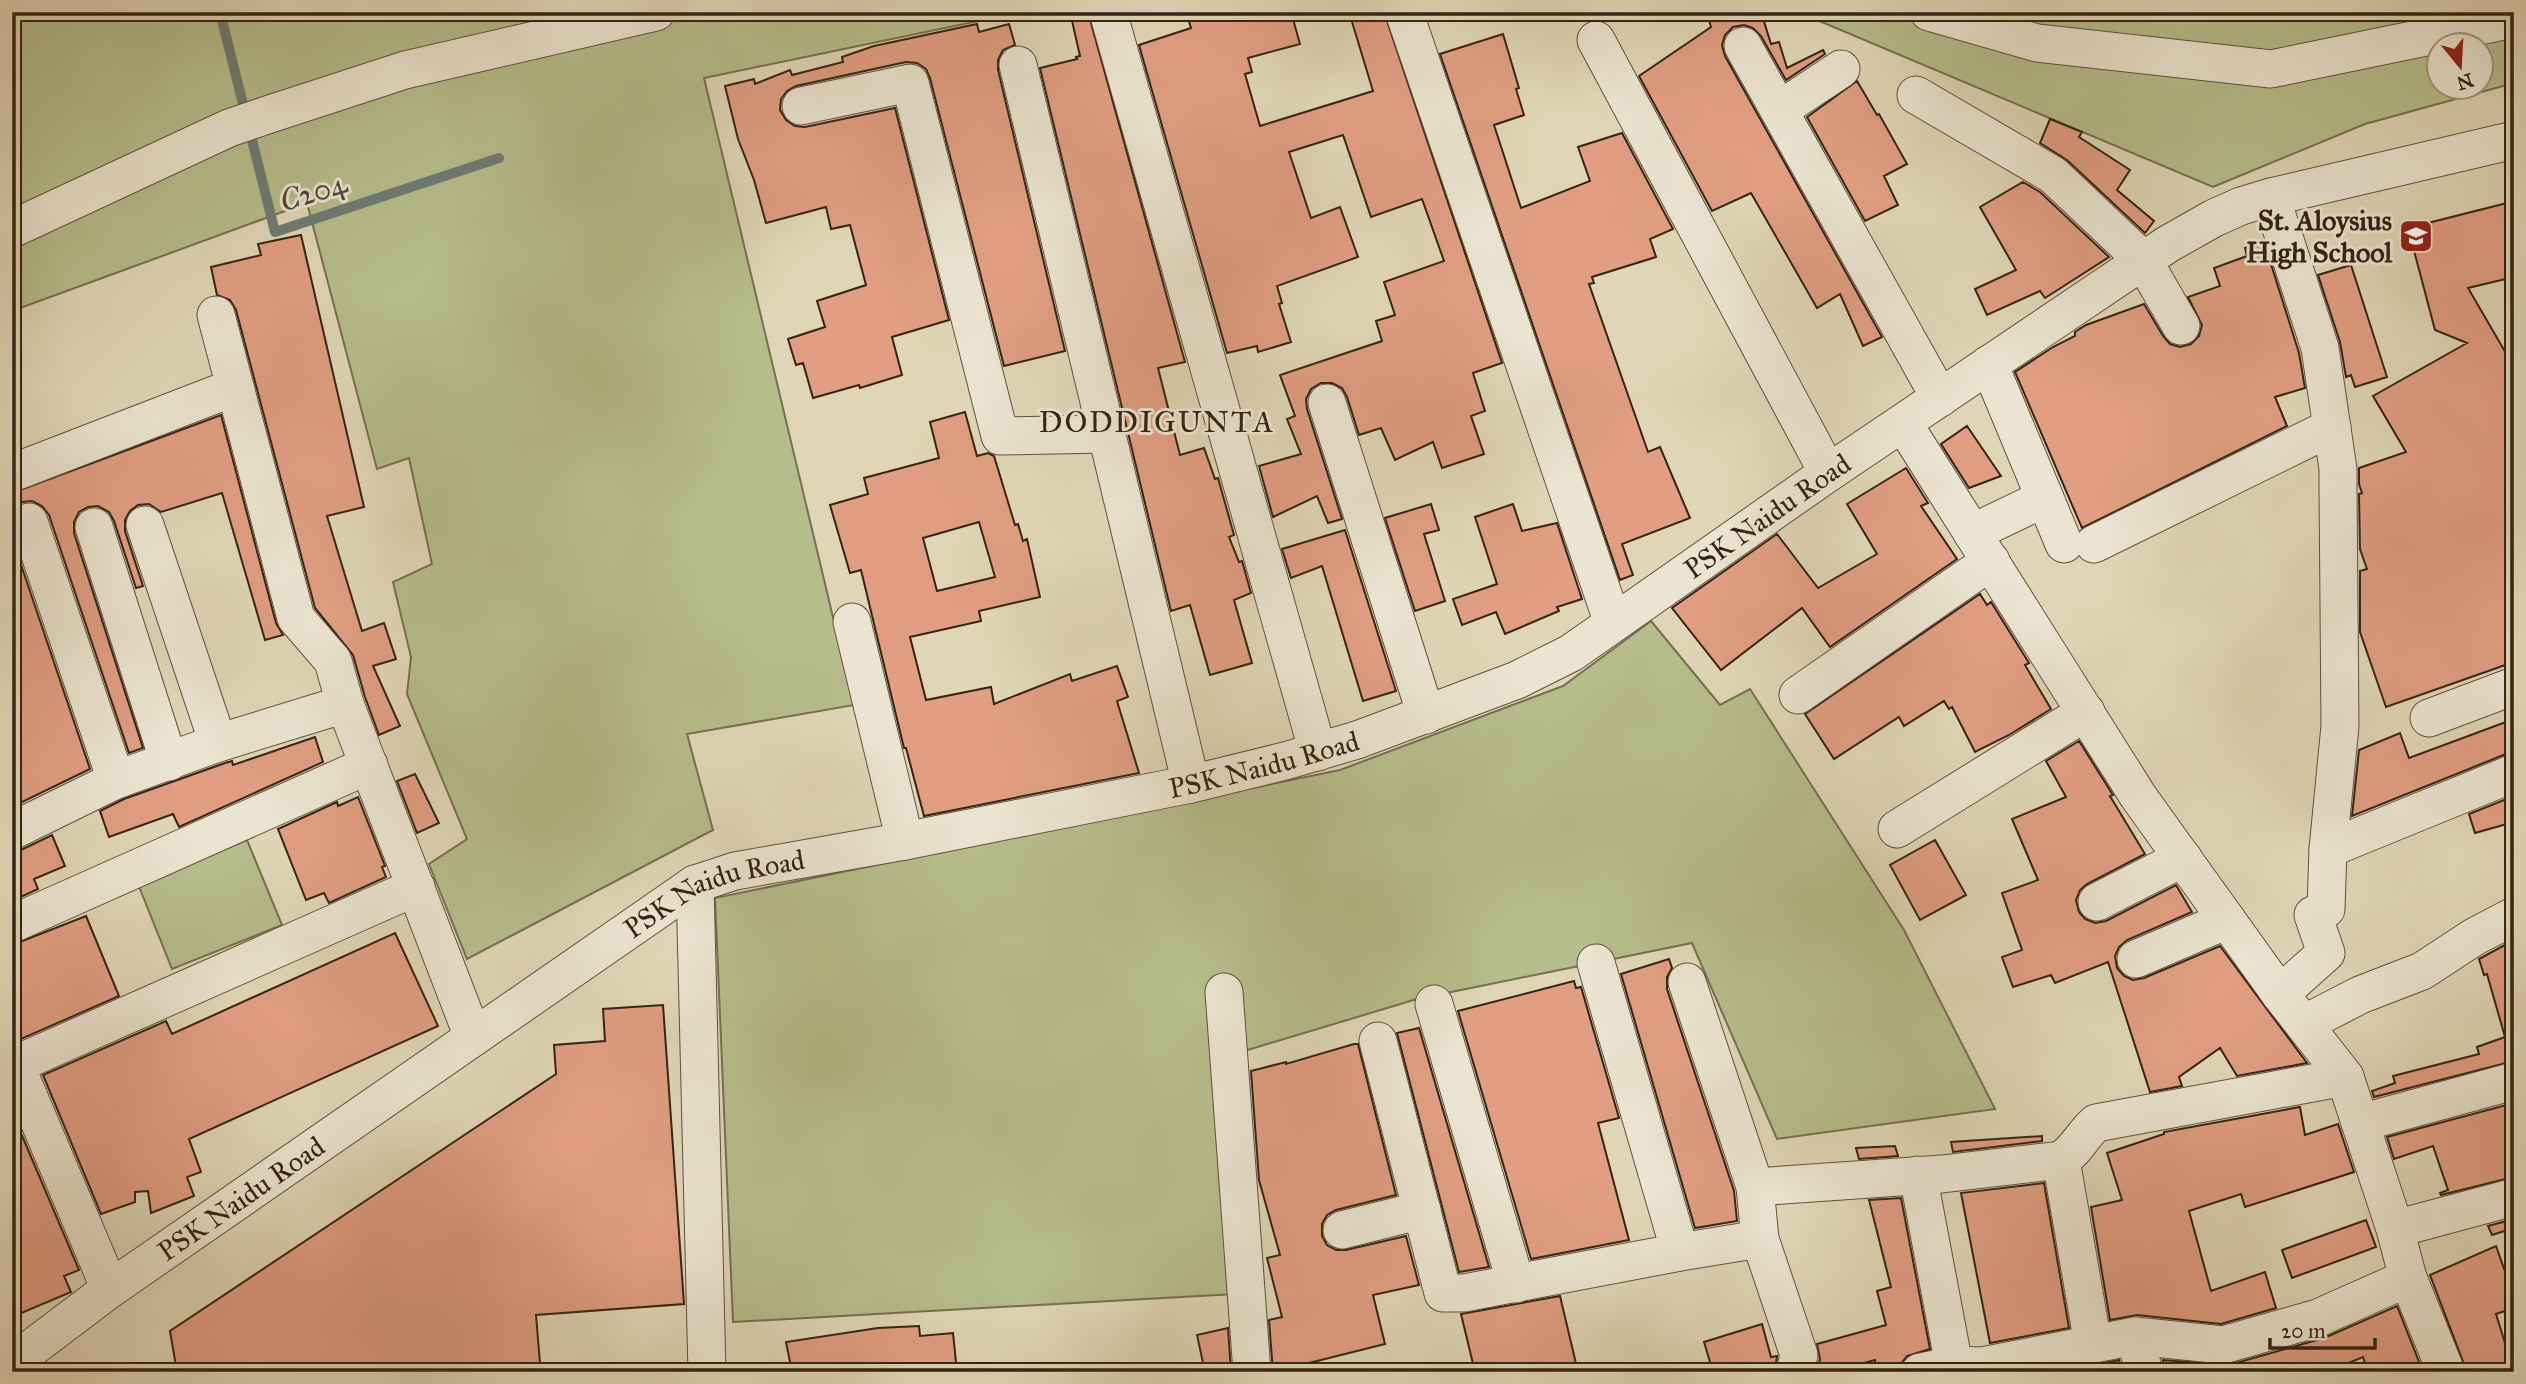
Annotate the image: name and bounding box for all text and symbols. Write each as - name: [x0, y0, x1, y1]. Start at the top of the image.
- north arrow: [2424, 32, 2494, 102]
- text: N: [2454, 68, 2476, 95]
- water label: C204: [275, 164, 352, 219]
- place label: St. Aloysius High School: [2246, 203, 2392, 270]
- school or university icon: St. Aloysius High School: [2397, 217, 2435, 255]
- district label: DODDIGUNTA: [1039, 404, 1275, 440]
- street label: PSK Naidu Road: [1677, 446, 1857, 586]
- street label: PSK Naidu Road: [1166, 723, 1363, 806]
- street label: PSK Naidu Road: [617, 842, 807, 946]
- street label: PSK Naidu Road: [151, 1128, 331, 1268]
- scale bar: [2270, 1307, 2376, 1351]
- text: 20 m: [2281, 1318, 2326, 1344]

